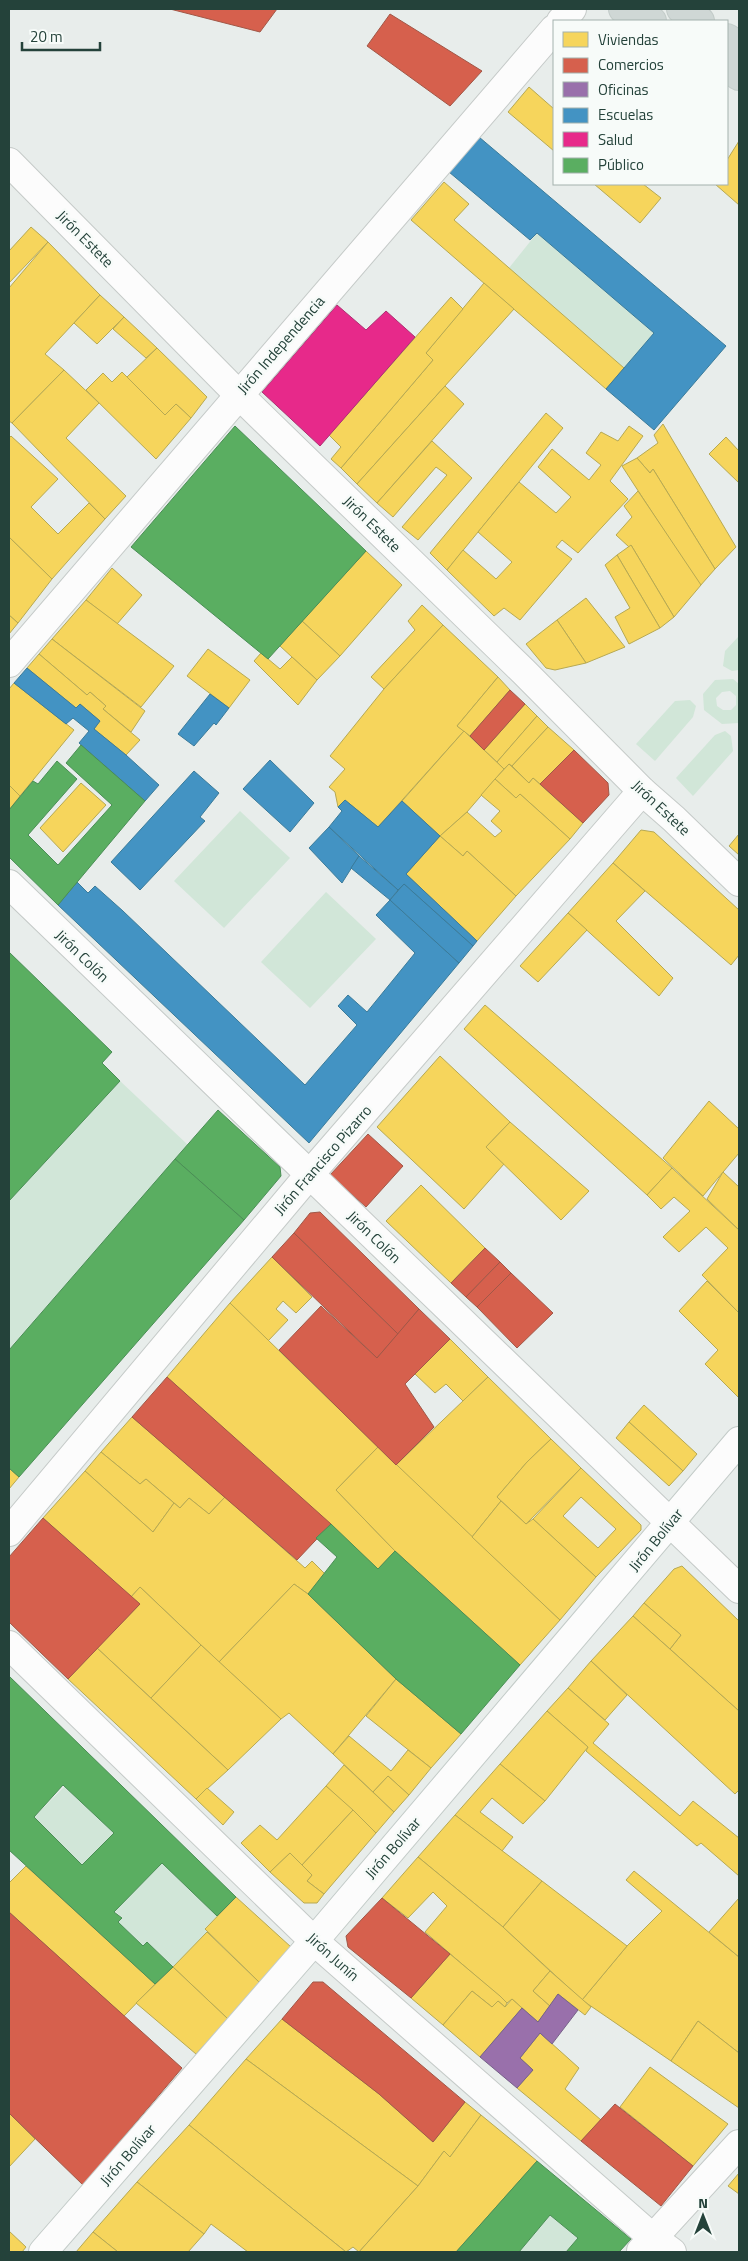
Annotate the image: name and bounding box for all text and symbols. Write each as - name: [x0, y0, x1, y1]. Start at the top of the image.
- scale bar: [22, 20, 100, 52]
- legend: [553, 20, 728, 185]
- text: 20 m: [30, 25, 63, 48]
- text: Viviendas: [598, 28, 659, 51]
- text: Comercios: [598, 53, 664, 76]
- text: Oficinas: [598, 78, 649, 101]
- text: Escuelas: [598, 103, 653, 126]
- text: Salud: [598, 128, 633, 151]
- text: Público: [598, 153, 644, 176]
- street label: Jirón Estete: [51, 205, 119, 273]
- street label: Jirón Independencia: [231, 290, 330, 399]
- street label: Jirón Estete: [338, 490, 407, 557]
- street label: Jirón Estete: [627, 774, 696, 841]
- street label: Jirón Colón: [50, 924, 115, 987]
- street label: Jirón Francisco Pizarro: [268, 1099, 377, 1220]
- street label: Jirón Colón: [342, 1205, 407, 1268]
- street label: Jirón Bolívar: [623, 1503, 688, 1576]
- street label: Jirón Bolívar: [359, 1812, 426, 1884]
- street label: Jirón Junín: [302, 1927, 365, 1986]
- street label: Jirón Bolívar: [94, 2119, 161, 2191]
- north arrow: [678, 2191, 728, 2241]
- text: N: [698, 2192, 708, 2213]

